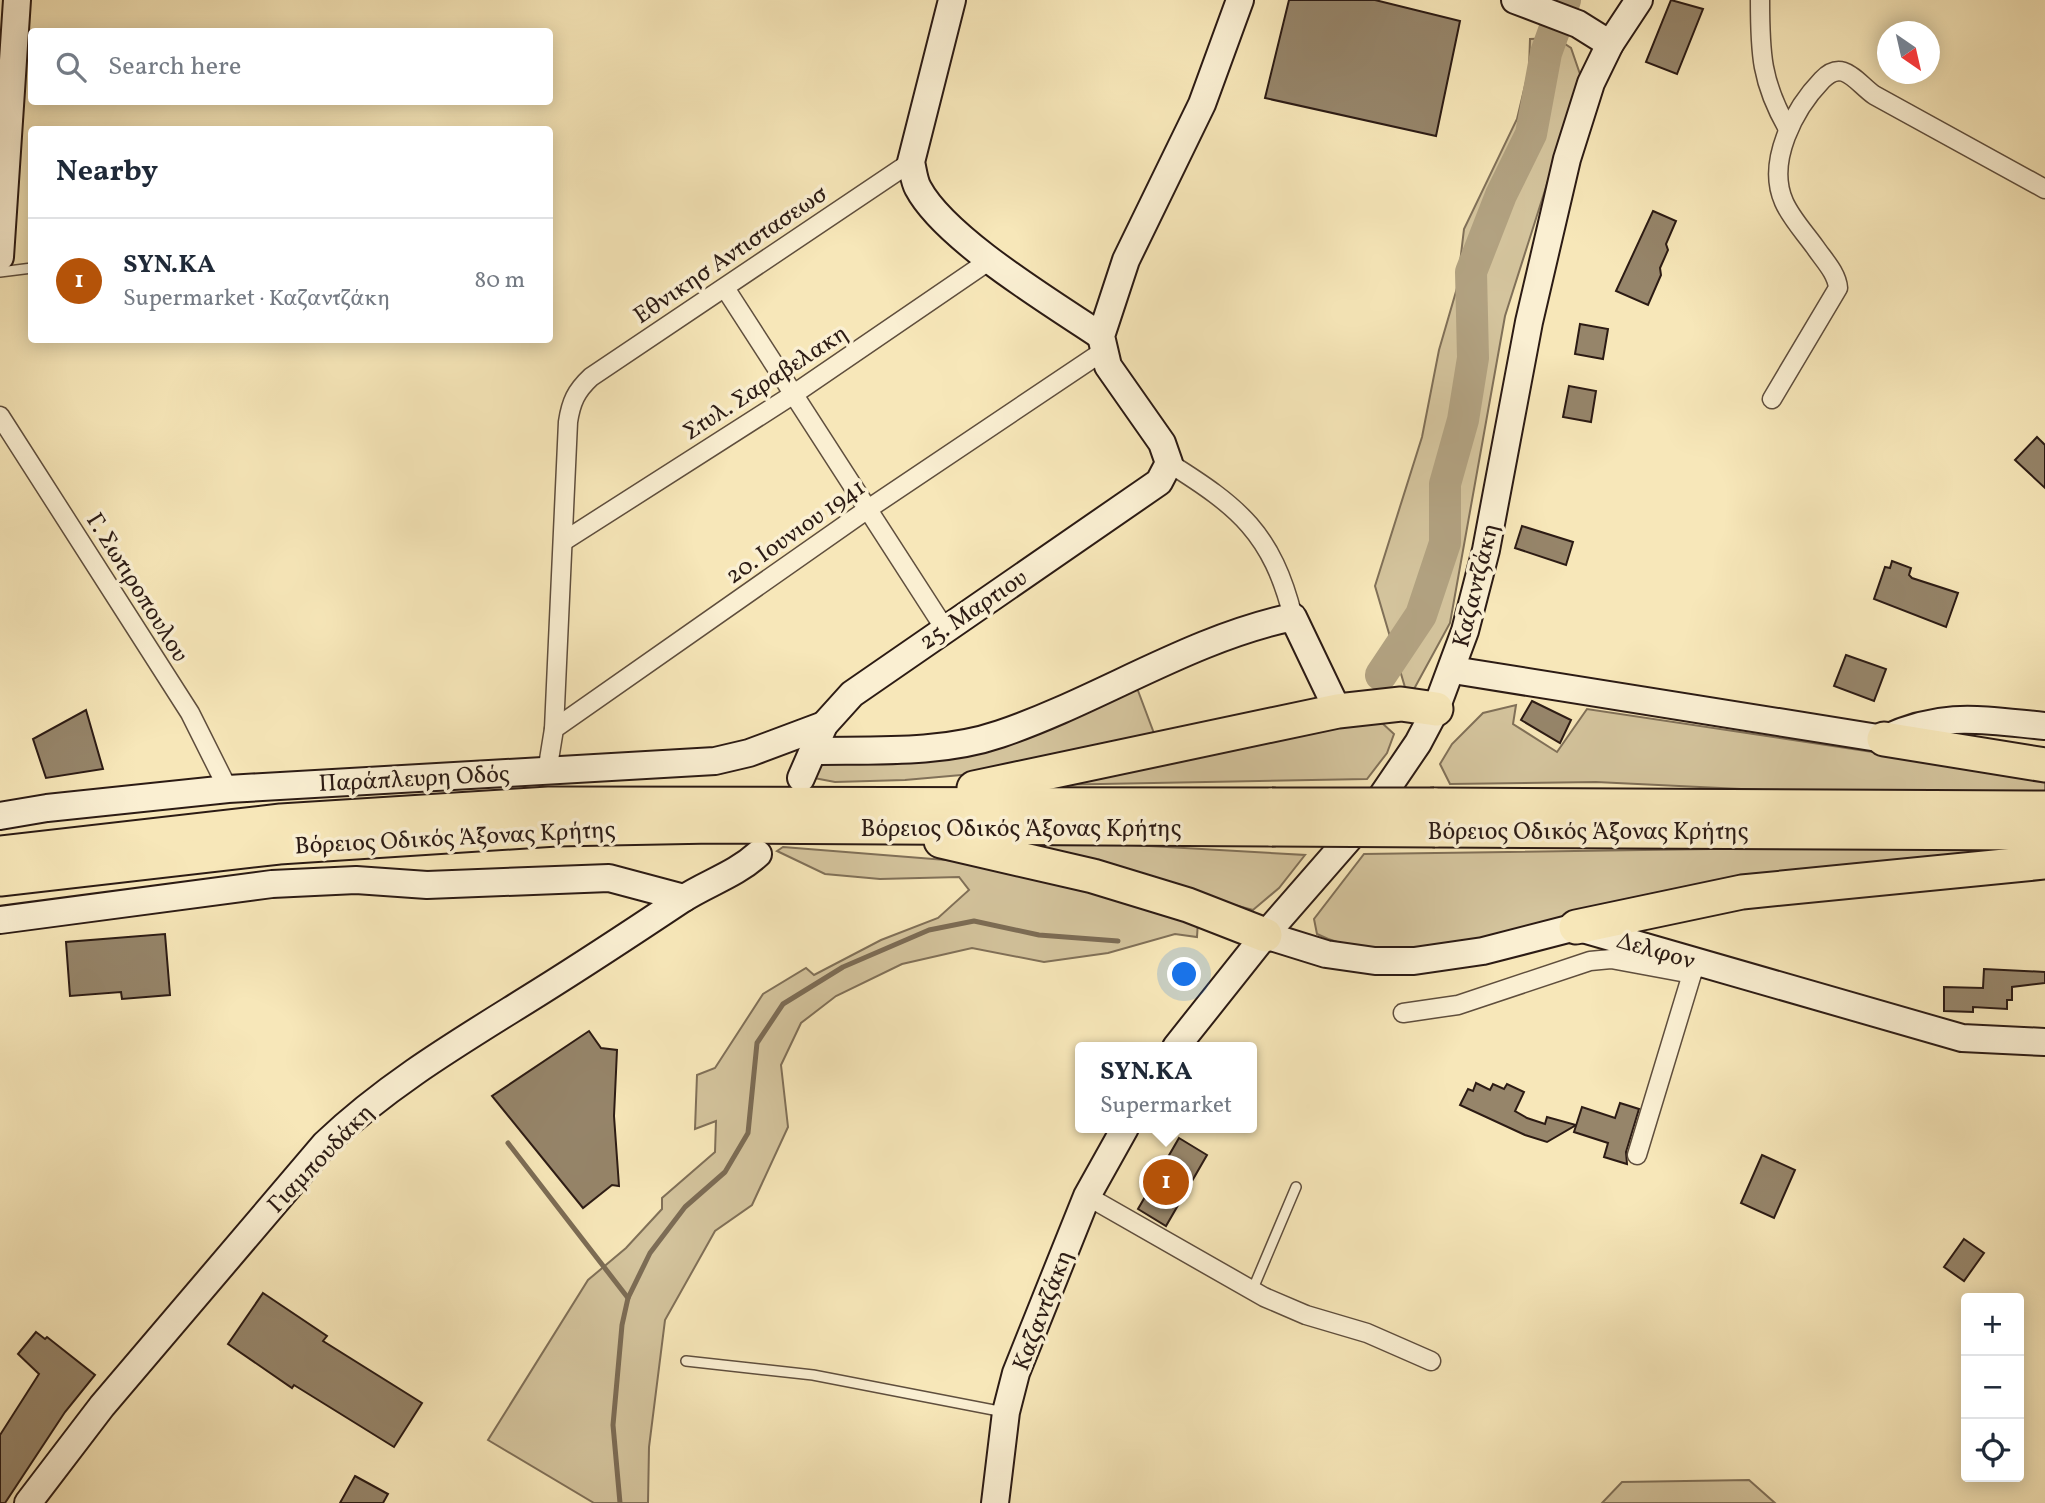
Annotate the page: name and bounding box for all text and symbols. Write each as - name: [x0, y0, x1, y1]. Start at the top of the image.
- north arrow: [1877, 21, 1940, 84]
- search box: [28, 28, 553, 105]
- icon: search: [52, 48, 90, 86]
- text: Search here: [108, 49, 241, 85]
- text: Nearby: [56, 151, 158, 193]
- street label: Εθνικησ Αντιστασεωσ: [627, 178, 835, 333]
- text: SYN.KA: [123, 247, 215, 283]
- text: 1: [74, 265, 84, 297]
- text: 80 m: [475, 265, 525, 297]
- text: Supermarket · Καζαντζάκη: [123, 283, 390, 315]
- street label: Στυλ. Σαραβελακη: [677, 318, 855, 450]
- street label: 20. Ιουνιου 1941: [719, 472, 873, 593]
- street label: Γ. Σωτιροπουλου: [77, 507, 196, 669]
- street label: Καζαντζάκη: [1445, 520, 1509, 651]
- street label: 25. Μαρτιου: [913, 562, 1035, 659]
- street label: Παράπλευρη Οδός: [318, 758, 511, 802]
- street label: Βόρειος Οδικός Άξονας Κρήτης: [860, 813, 1182, 847]
- street label: Βόρειος Οδικός Άξονας Κρήτης: [294, 814, 616, 864]
- street label: Βόρειος Οδικός Άξονας Κρήτης: [1427, 816, 1749, 850]
- street label: Δελφον: [1613, 925, 1699, 979]
- your location: [1167, 957, 1201, 991]
- popup: [1075, 1042, 1257, 1133]
- text: SYN.KA: [1100, 1054, 1192, 1090]
- text: Supermarket: [1100, 1090, 1232, 1122]
- street label: Γιαμπουδάκη: [260, 1097, 383, 1222]
- pin: 1: [1143, 1156, 1189, 1208]
- street label: Καζαντζάκη: [1005, 1245, 1082, 1376]
- map controls: [1961, 1293, 2024, 1482]
- button: +: [1961, 1293, 2024, 1356]
- button: −: [1961, 1356, 2024, 1419]
- button: locate: [1961, 1419, 2024, 1482]

